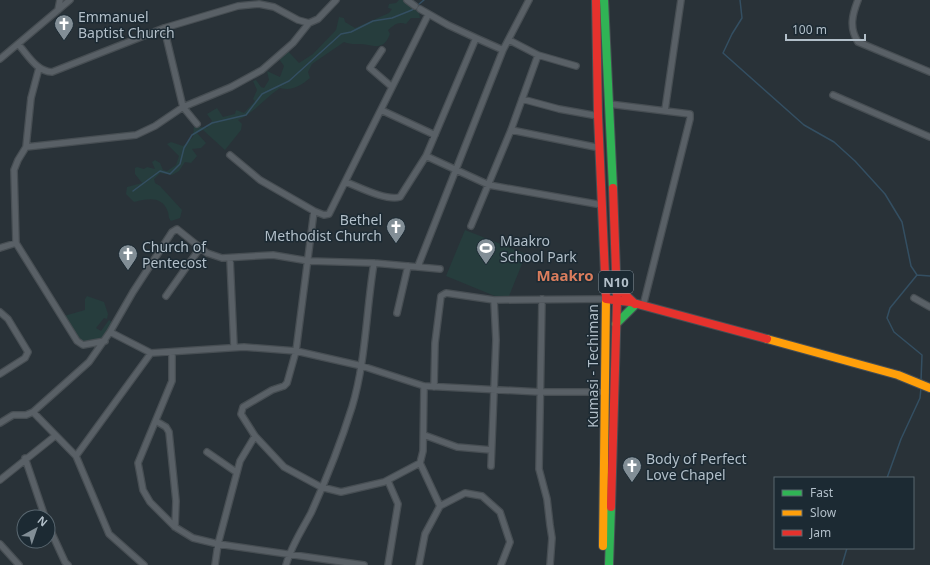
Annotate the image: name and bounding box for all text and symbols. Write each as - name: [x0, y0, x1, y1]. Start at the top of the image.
- place label: Emmanuel Baptist Church: [78, 7, 175, 42]
- church icon: Emmanuel Baptist Church: [53, 13, 75, 41]
- scale bar: [786, 16, 865, 42]
- text: 100 m: [792, 21, 827, 38]
- place label: Bethel Methodist Church: [265, 210, 382, 245]
- church icon: Bethel Methodist Church: [385, 216, 407, 244]
- place label: Maakro School Park: [500, 231, 577, 266]
- place label: Church of Pentecost: [142, 237, 207, 272]
- sports icon: Maakro School Park: [475, 237, 497, 265]
- church icon: Church of Pentecost: [117, 243, 139, 271]
- district label: Maakro: [536, 265, 594, 285]
- road number: N10: [599, 271, 633, 293]
- street label: Kumasi - Techiman: [583, 304, 602, 428]
- place label: Body of Perfect Love Chapel: [646, 449, 747, 484]
- church icon: Body of Perfect Love Chapel: [621, 455, 643, 483]
- legend: [774, 477, 914, 549]
- text: Fast: [810, 484, 834, 501]
- text: Slow: [810, 504, 837, 521]
- north arrow: [16, 509, 56, 549]
- text: N: [34, 512, 51, 530]
- text: Jam: [809, 524, 831, 541]

